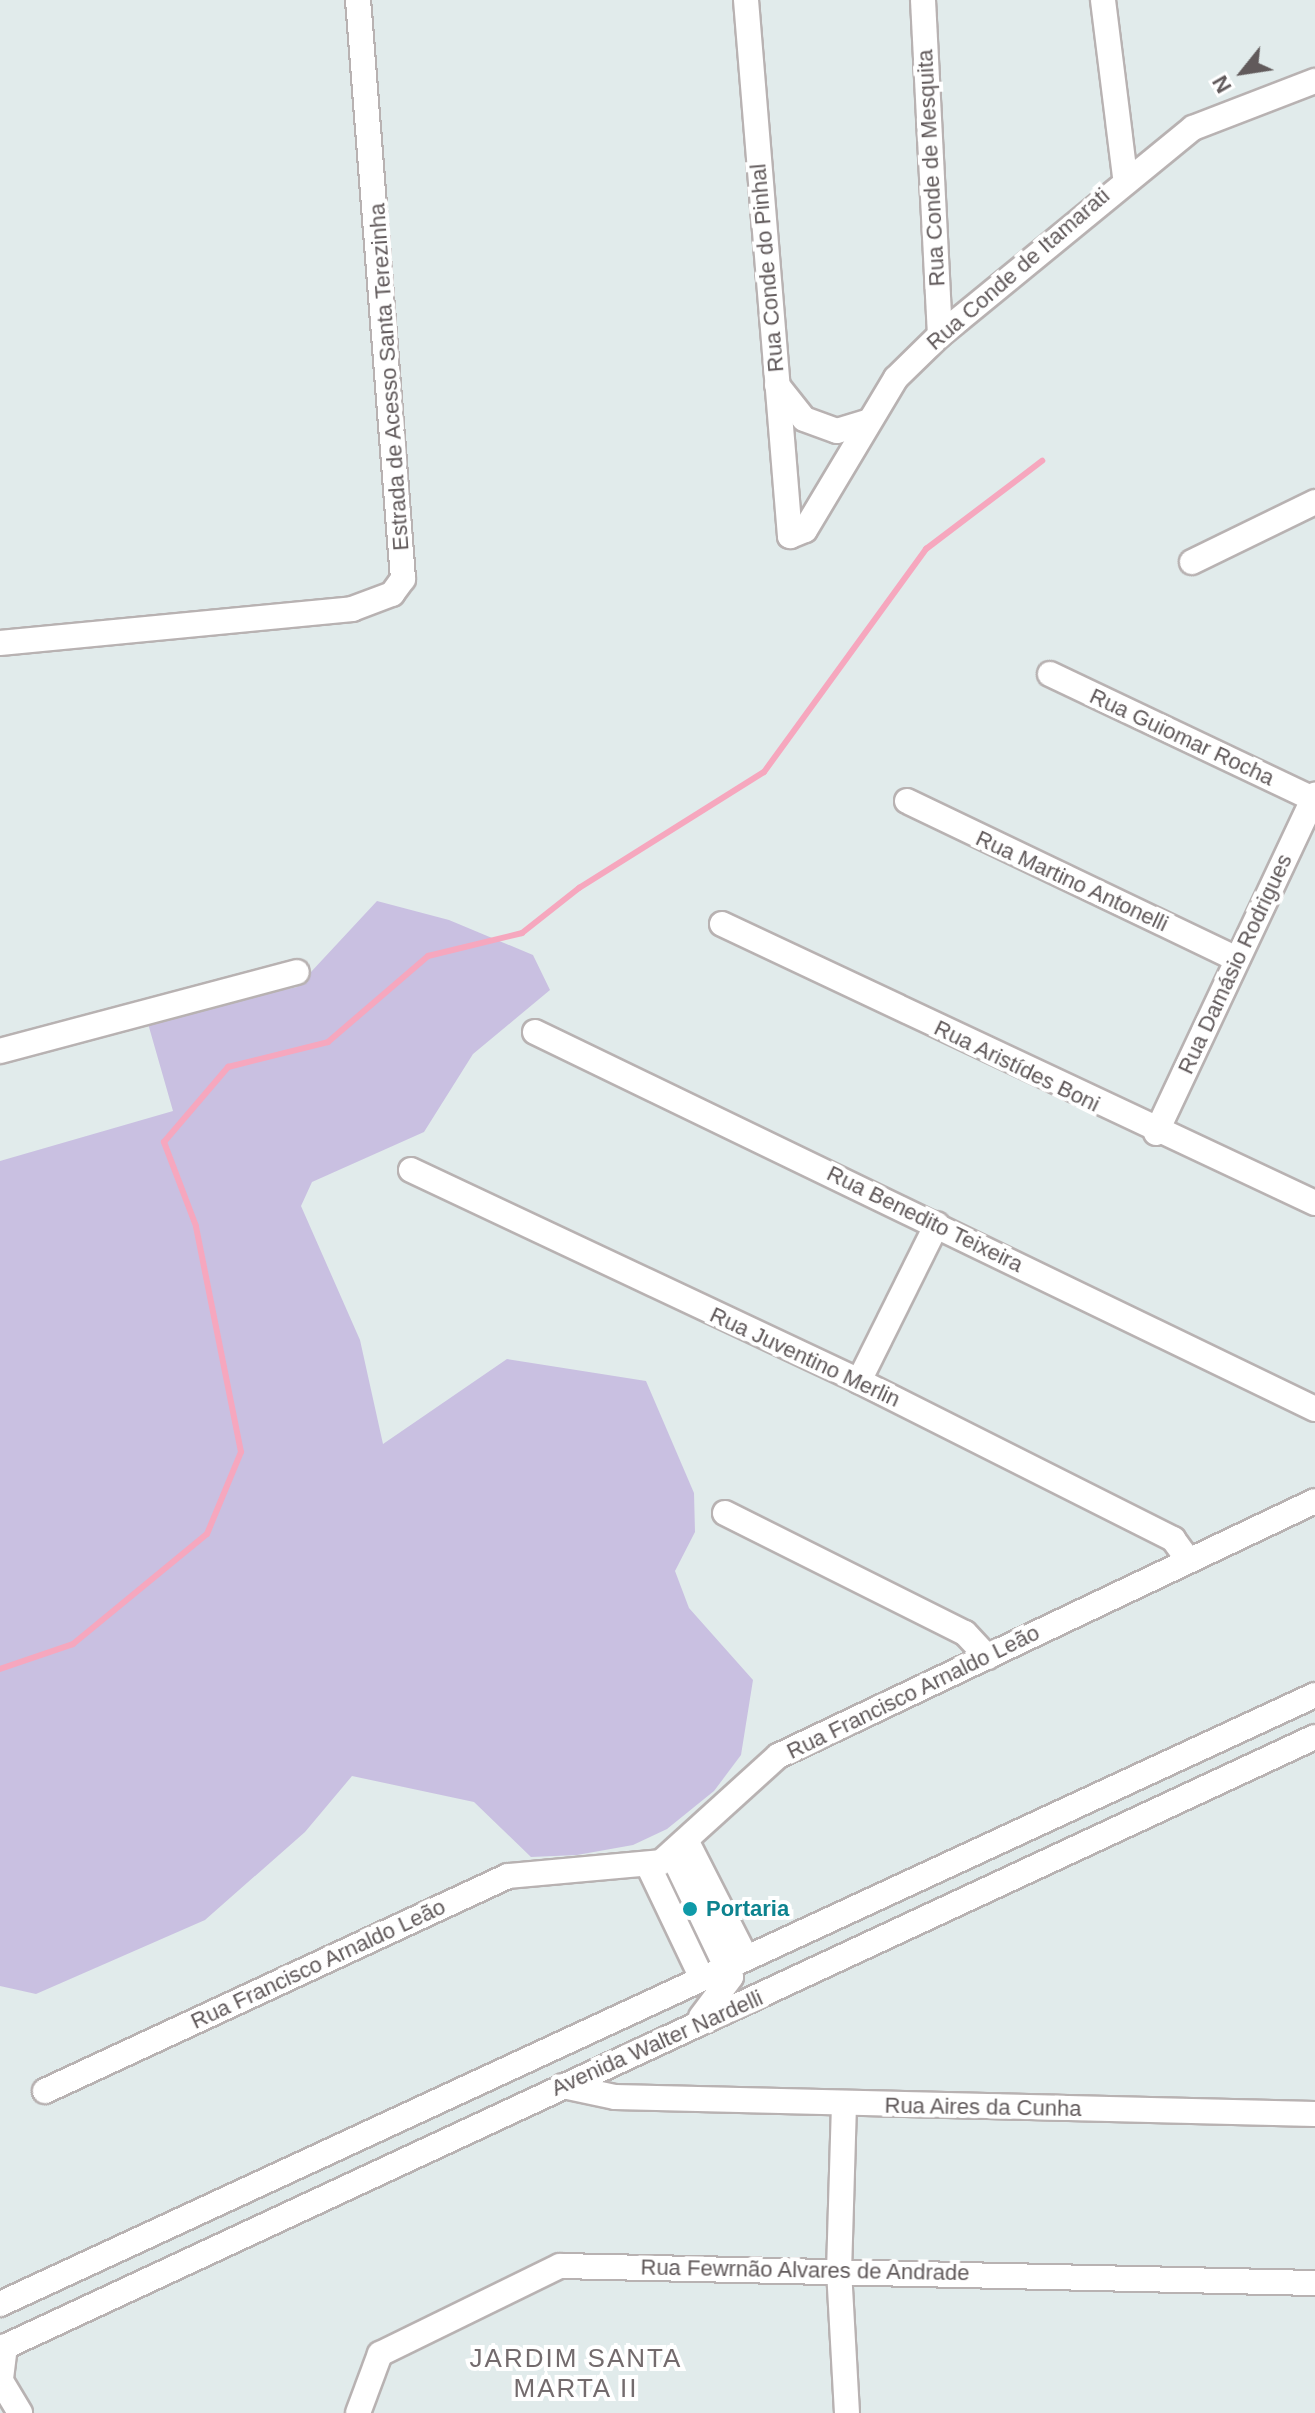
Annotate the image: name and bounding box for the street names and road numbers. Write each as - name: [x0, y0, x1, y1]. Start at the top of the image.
- street label: Rua Conde de Mesquita: [912, 49, 950, 287]
- street label: Rua Conde do Pinhal: [745, 163, 789, 373]
- street label: Rua Conde de Itamarati: [921, 182, 1115, 356]
- street label: Estrada de Acesso Santa Terezinha: [364, 202, 414, 552]
- street label: Rua Guiomar Rocha: [1086, 683, 1278, 791]
- street label: Rua Martino Antonelli: [971, 825, 1173, 937]
- street label: Rua Damásio Rodrigues: [1172, 850, 1298, 1078]
- street label: Rua Aristídes Boni: [929, 1014, 1105, 1118]
- street label: Rua Benedito Teixeira: [822, 1160, 1028, 1278]
- street label: Rua Juventino Merlin: [706, 1301, 904, 1413]
- street label: Rua Francisco Arnaldo Leão: [782, 1619, 1044, 1765]
- street label: Rua Francisco Arnaldo Leão: [186, 1893, 450, 2035]
- street label: Avenida Walter Nardelli: [547, 1984, 767, 2102]
- street label: Rua Aires da Cunha: [884, 2092, 1082, 2122]
- street label: Rua Fewrnão Alvares de Andrade: [639, 2254, 971, 2286]

